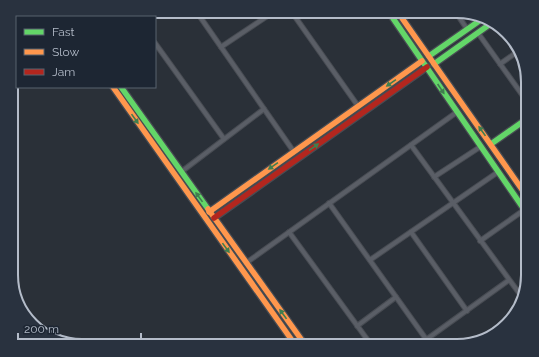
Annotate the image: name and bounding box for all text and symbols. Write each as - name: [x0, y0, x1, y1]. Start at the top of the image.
- legend: [16, 16, 156, 88]
- text: Fast: [52, 25, 75, 39]
- text: Slow: [52, 45, 79, 59]
- text: Jam: [52, 65, 75, 79]
- one-way arrow: [385, 79, 396, 87]
- one-way arrow: [438, 83, 445, 95]
- one-way arrow: [131, 114, 139, 124]
- one-way arrow: [478, 126, 486, 136]
- one-way arrow: [309, 143, 319, 151]
- one-way arrow: [268, 162, 278, 170]
- one-way arrow: [195, 192, 203, 203]
- one-way arrow: [222, 243, 230, 253]
- one-way arrow: [279, 309, 287, 320]
- scale bar: [18, 315, 141, 341]
- text: 200 m: [24, 322, 59, 336]

